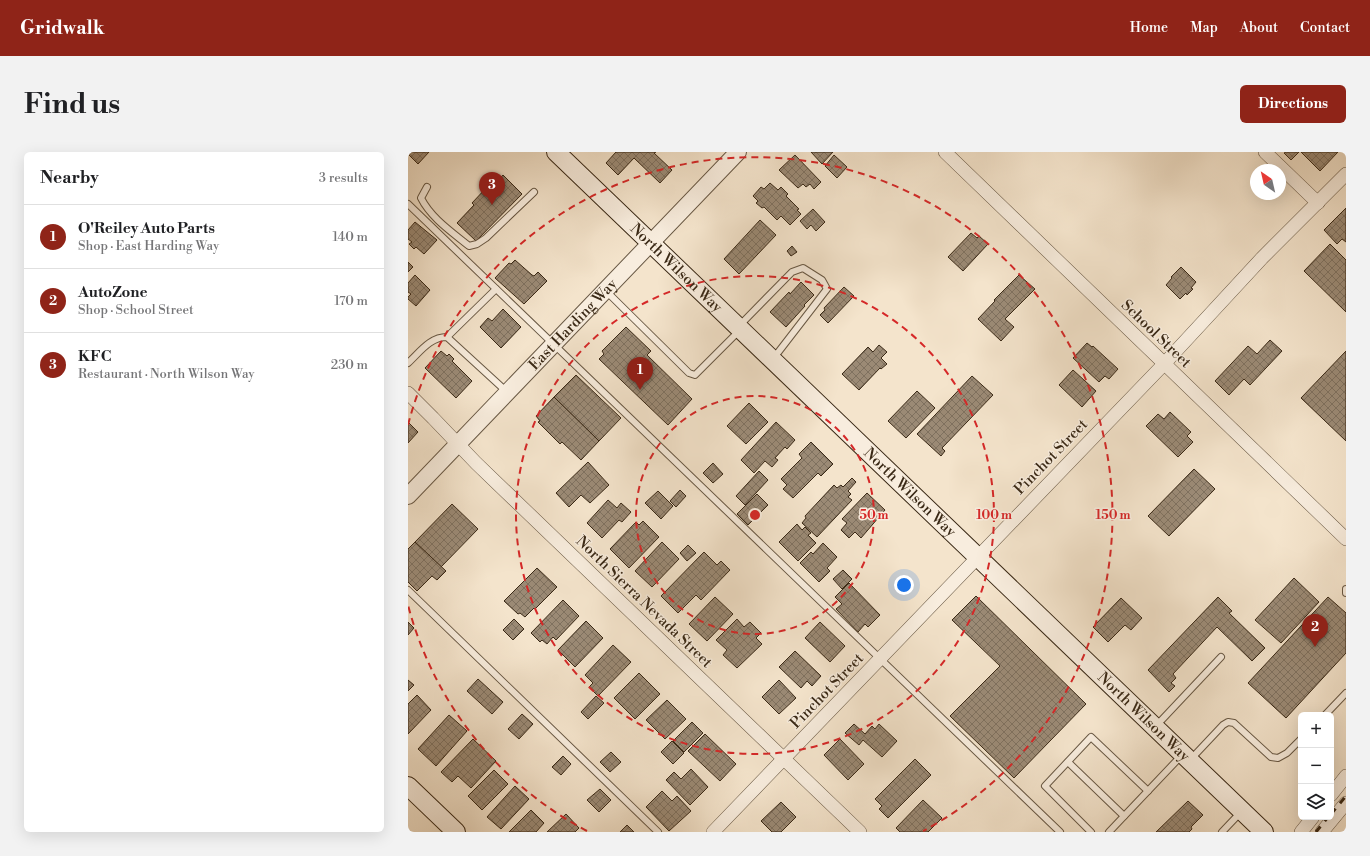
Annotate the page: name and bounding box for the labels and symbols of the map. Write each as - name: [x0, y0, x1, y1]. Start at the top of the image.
- north arrow: [1250, 164, 1286, 200]
- pin: 3: [479, 172, 505, 205]
- street label: North Wilson Way: [626, 219, 727, 317]
- street label: East Harding Way: [524, 274, 622, 374]
- street label: School Street: [1117, 296, 1196, 373]
- pin: 1: [627, 357, 653, 390]
- street label: Pinchot Street: [1010, 415, 1092, 499]
- street label: North Wilson Way: [860, 443, 961, 541]
- centre of rings: [748, 508, 762, 522]
- text: 50 m: [859, 508, 889, 523]
- text: 100 m: [976, 508, 1012, 523]
- text: 150 m: [1096, 508, 1130, 523]
- street label: North Sierra Nevada Street: [572, 532, 717, 673]
- your location: [894, 575, 914, 595]
- pin: 2: [1302, 614, 1328, 647]
- street label: Pinchot Street: [786, 649, 868, 733]
- street label: North Wilson Way: [1094, 668, 1194, 766]

